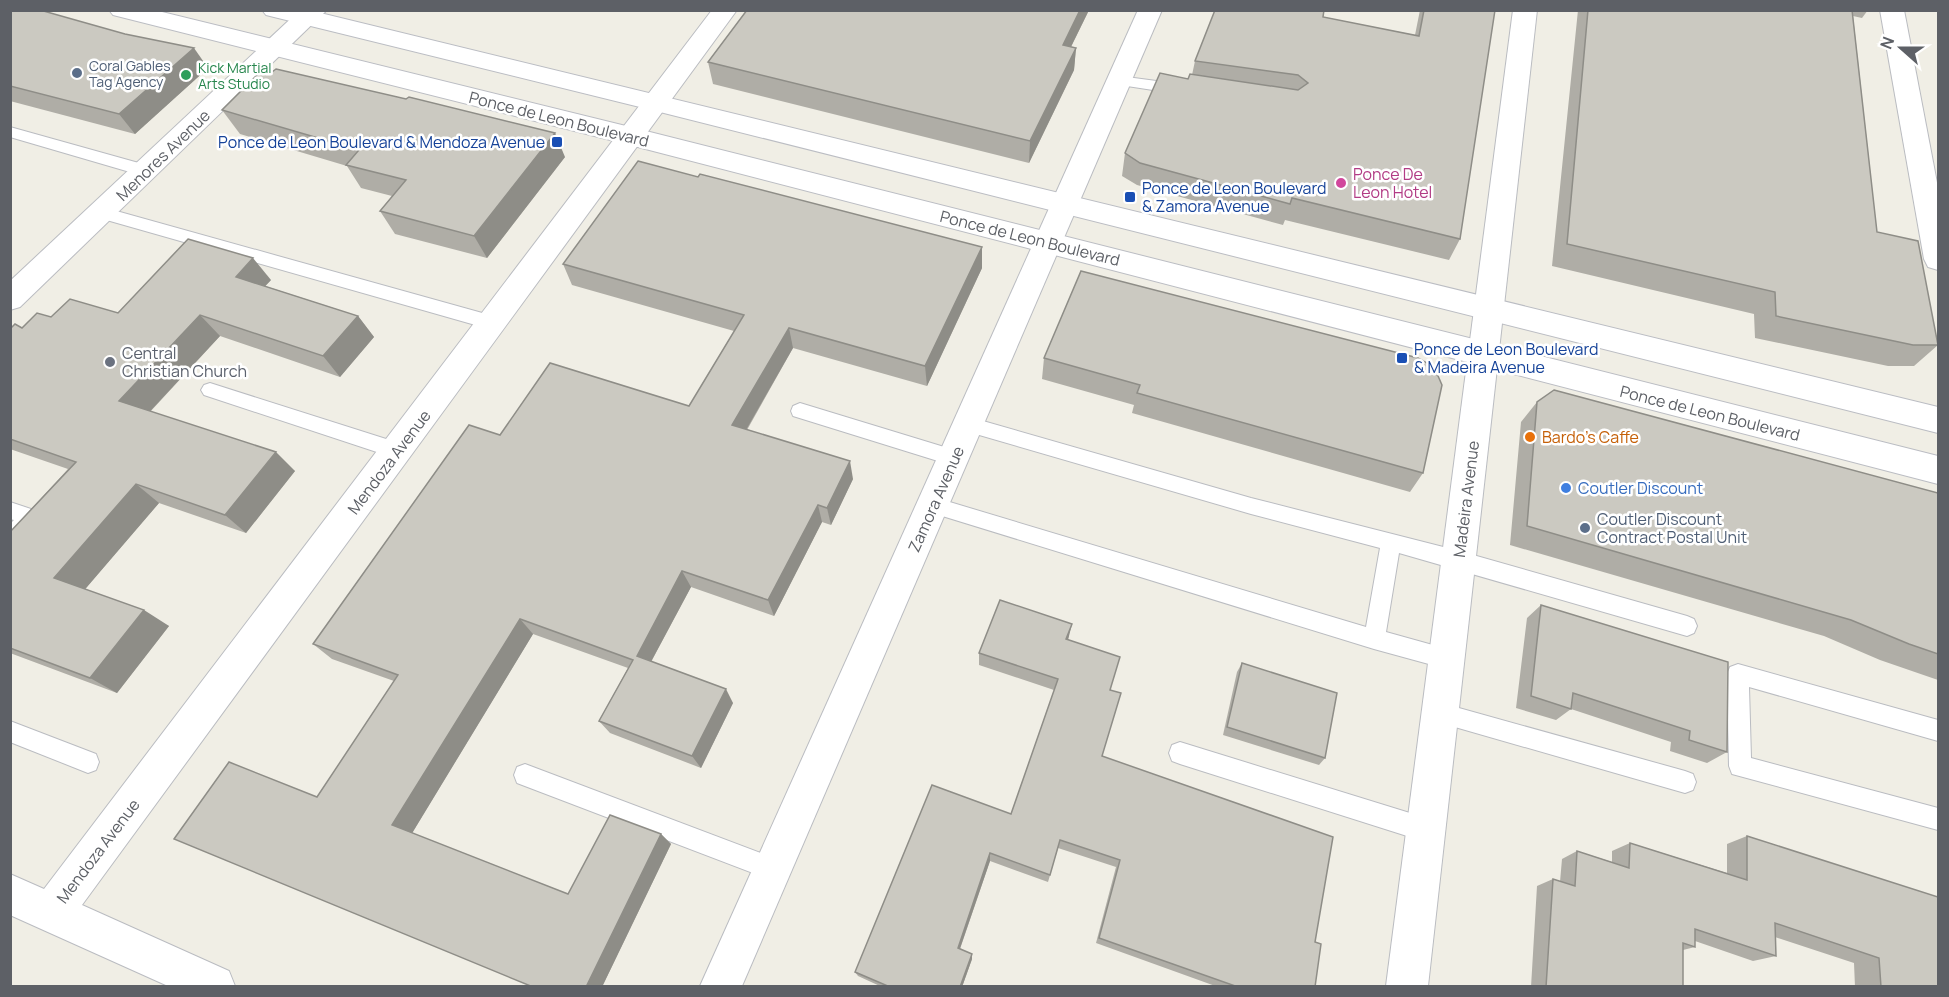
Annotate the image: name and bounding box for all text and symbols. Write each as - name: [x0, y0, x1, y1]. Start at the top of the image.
- north arrow: [1871, 18, 1931, 78]
- text: N: [1875, 33, 1899, 52]
- place label: Coral Gables Tag Agency: [89, 56, 171, 91]
- place label: Kick Martial Arts Studio: [198, 58, 272, 93]
- marker: Coral Gables Tag Agency: [70, 66, 84, 80]
- marker: Kick Martial Arts Studio: [179, 68, 193, 82]
- street label: Ponce de Leon Boulevard: [467, 86, 651, 152]
- street label: Menores Avenue: [111, 104, 215, 206]
- place label: Ponce de Leon Boulevard & Mendoza Avenue: [218, 131, 545, 153]
- marker: Ponce de Leon Boulevard & Mendoza Avenue: [550, 135, 564, 149]
- place label: Ponce De Leon Hotel: [1353, 163, 1432, 203]
- marker: Ponce De Leon Hotel: [1334, 176, 1348, 190]
- place label: Ponce de Leon Boulevard & Zamora Avenue: [1142, 177, 1327, 217]
- marker: Ponce de Leon Boulevard & Zamora Avenue: [1123, 190, 1137, 204]
- street label: Ponce de Leon Boulevard: [938, 205, 1122, 271]
- place label: Ponce de Leon Boulevard & Madeira Avenue: [1414, 338, 1599, 378]
- place label: Central Christian Church: [122, 342, 247, 382]
- marker: Ponce de Leon Boulevard & Madeira Avenue: [1395, 351, 1409, 365]
- marker: Central Christian Church: [103, 355, 117, 369]
- street label: Ponce de Leon Boulevard: [1618, 380, 1802, 446]
- street label: Mendoza Avenue: [342, 405, 436, 519]
- place label: Bardo's Caffe: [1542, 426, 1639, 448]
- marker: Bardo's Caffe: [1523, 430, 1537, 444]
- street label: Madeira Avenue: [1448, 439, 1484, 559]
- street label: Zamora Avenue: [903, 442, 969, 556]
- place label: Coutler Discount: [1578, 477, 1703, 499]
- marker: Coutler Discount: [1559, 481, 1573, 495]
- place label: Coutler Discount Contract Postal Unit: [1597, 508, 1747, 548]
- marker: Coutler Discount Contract Postal Unit: [1578, 521, 1592, 535]
- street label: Mendoza Avenue: [51, 794, 145, 908]

